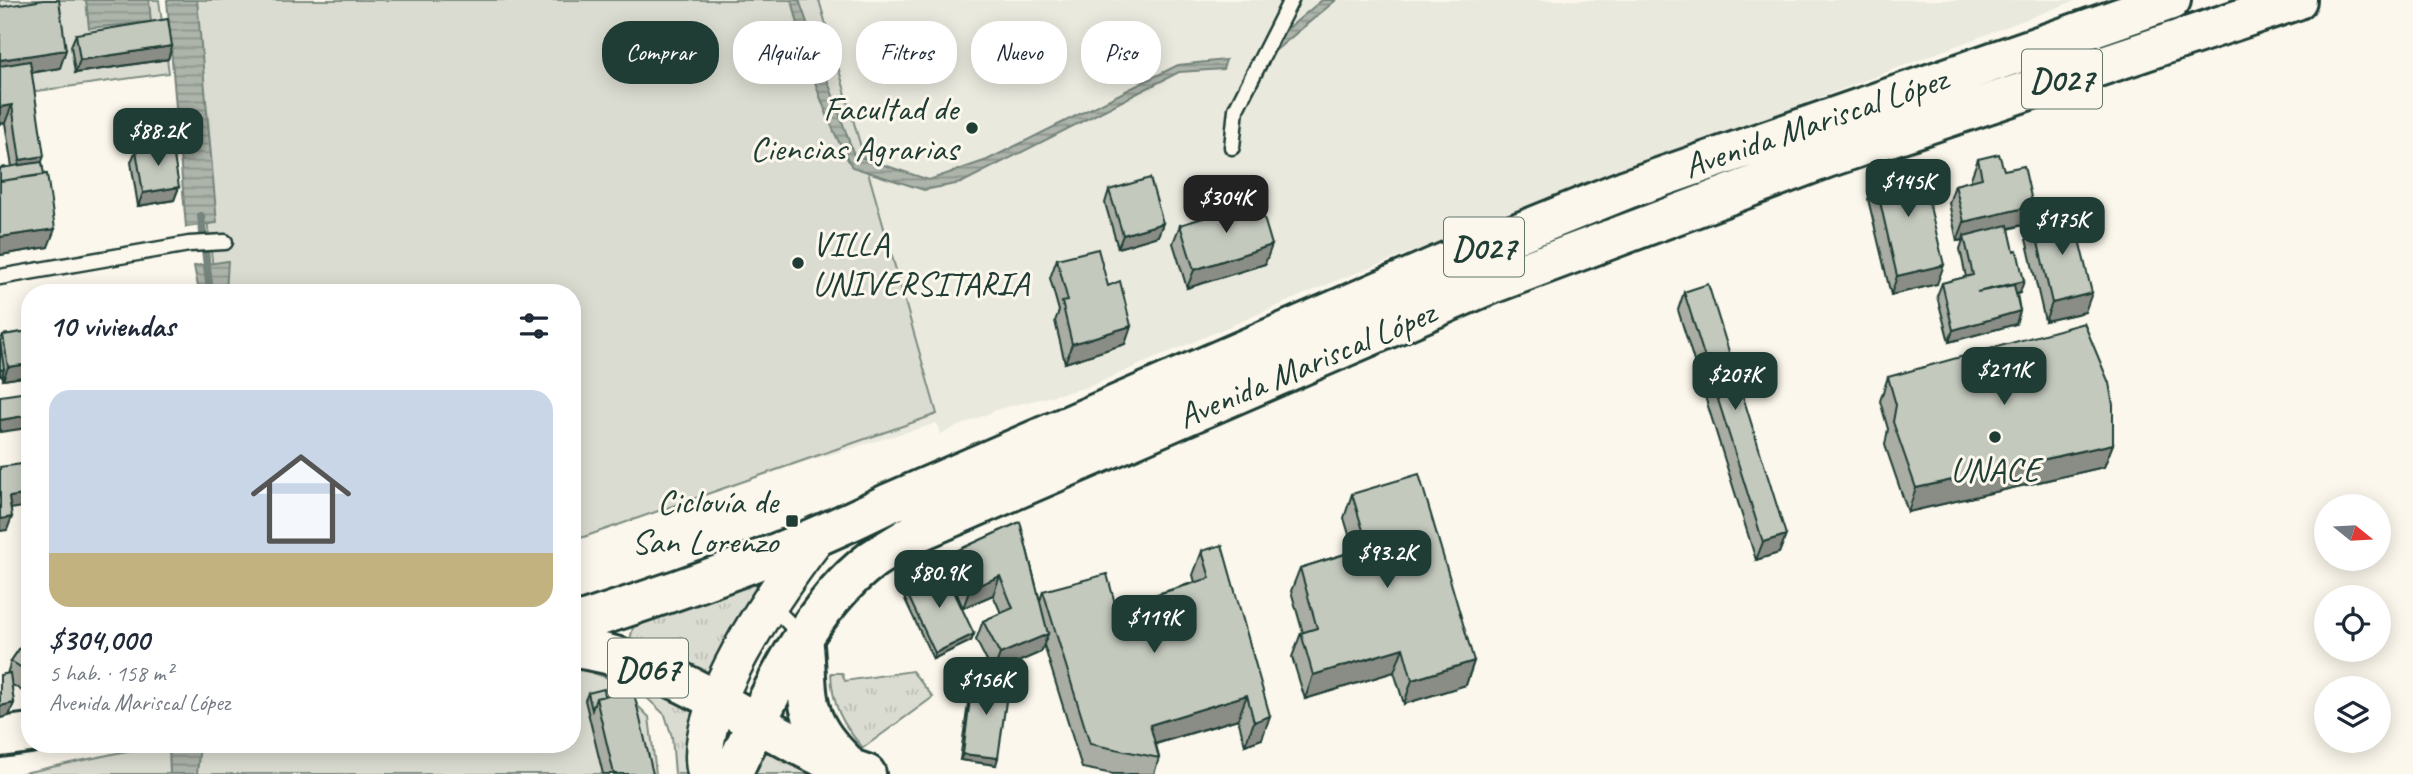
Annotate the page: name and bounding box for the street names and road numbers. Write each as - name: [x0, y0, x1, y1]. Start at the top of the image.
- road number: D027: [2022, 50, 2102, 108]
- street label: Avenida Mariscal López: [1678, 55, 1956, 189]
- road number: D027: [1444, 218, 1524, 276]
- street label: Avenida Mariscal López: [1171, 289, 1445, 439]
- road number: D067: [608, 638, 688, 698]

